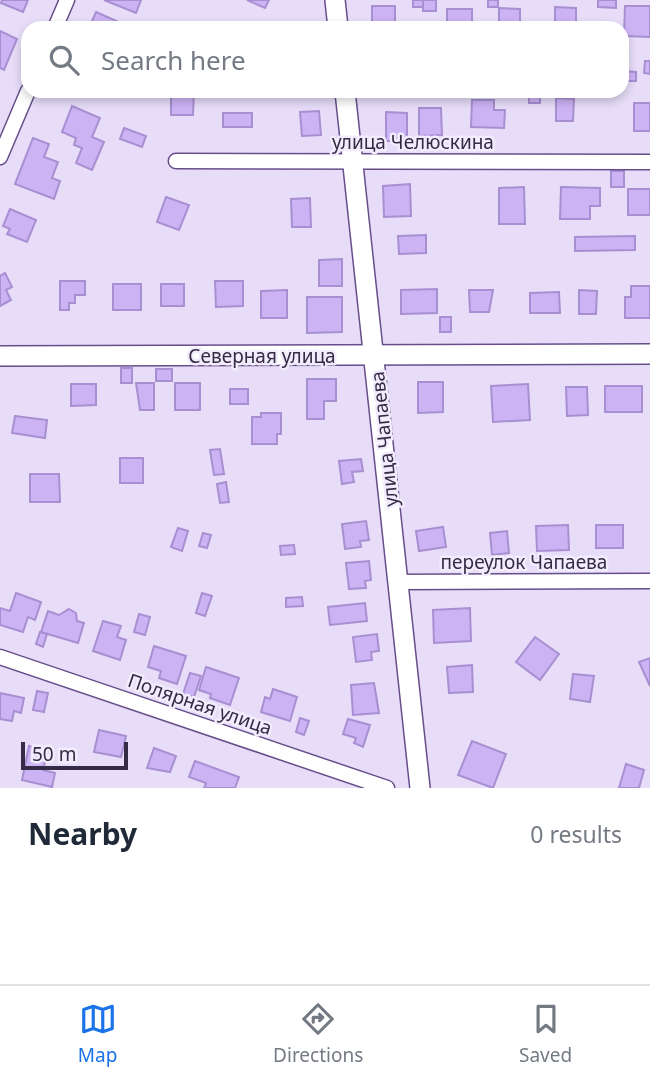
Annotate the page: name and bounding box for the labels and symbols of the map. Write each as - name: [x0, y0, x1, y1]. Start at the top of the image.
- street label: улица Челюскина: [332, 129, 494, 155]
- street label: Северная улица: [188, 343, 336, 369]
- street label: улица Чапаева: [364, 370, 404, 508]
- street label: переулок Чапаева: [441, 549, 607, 575]
- street label: Полярная улица: [124, 667, 276, 741]
- scale bar: [21, 739, 128, 771]

